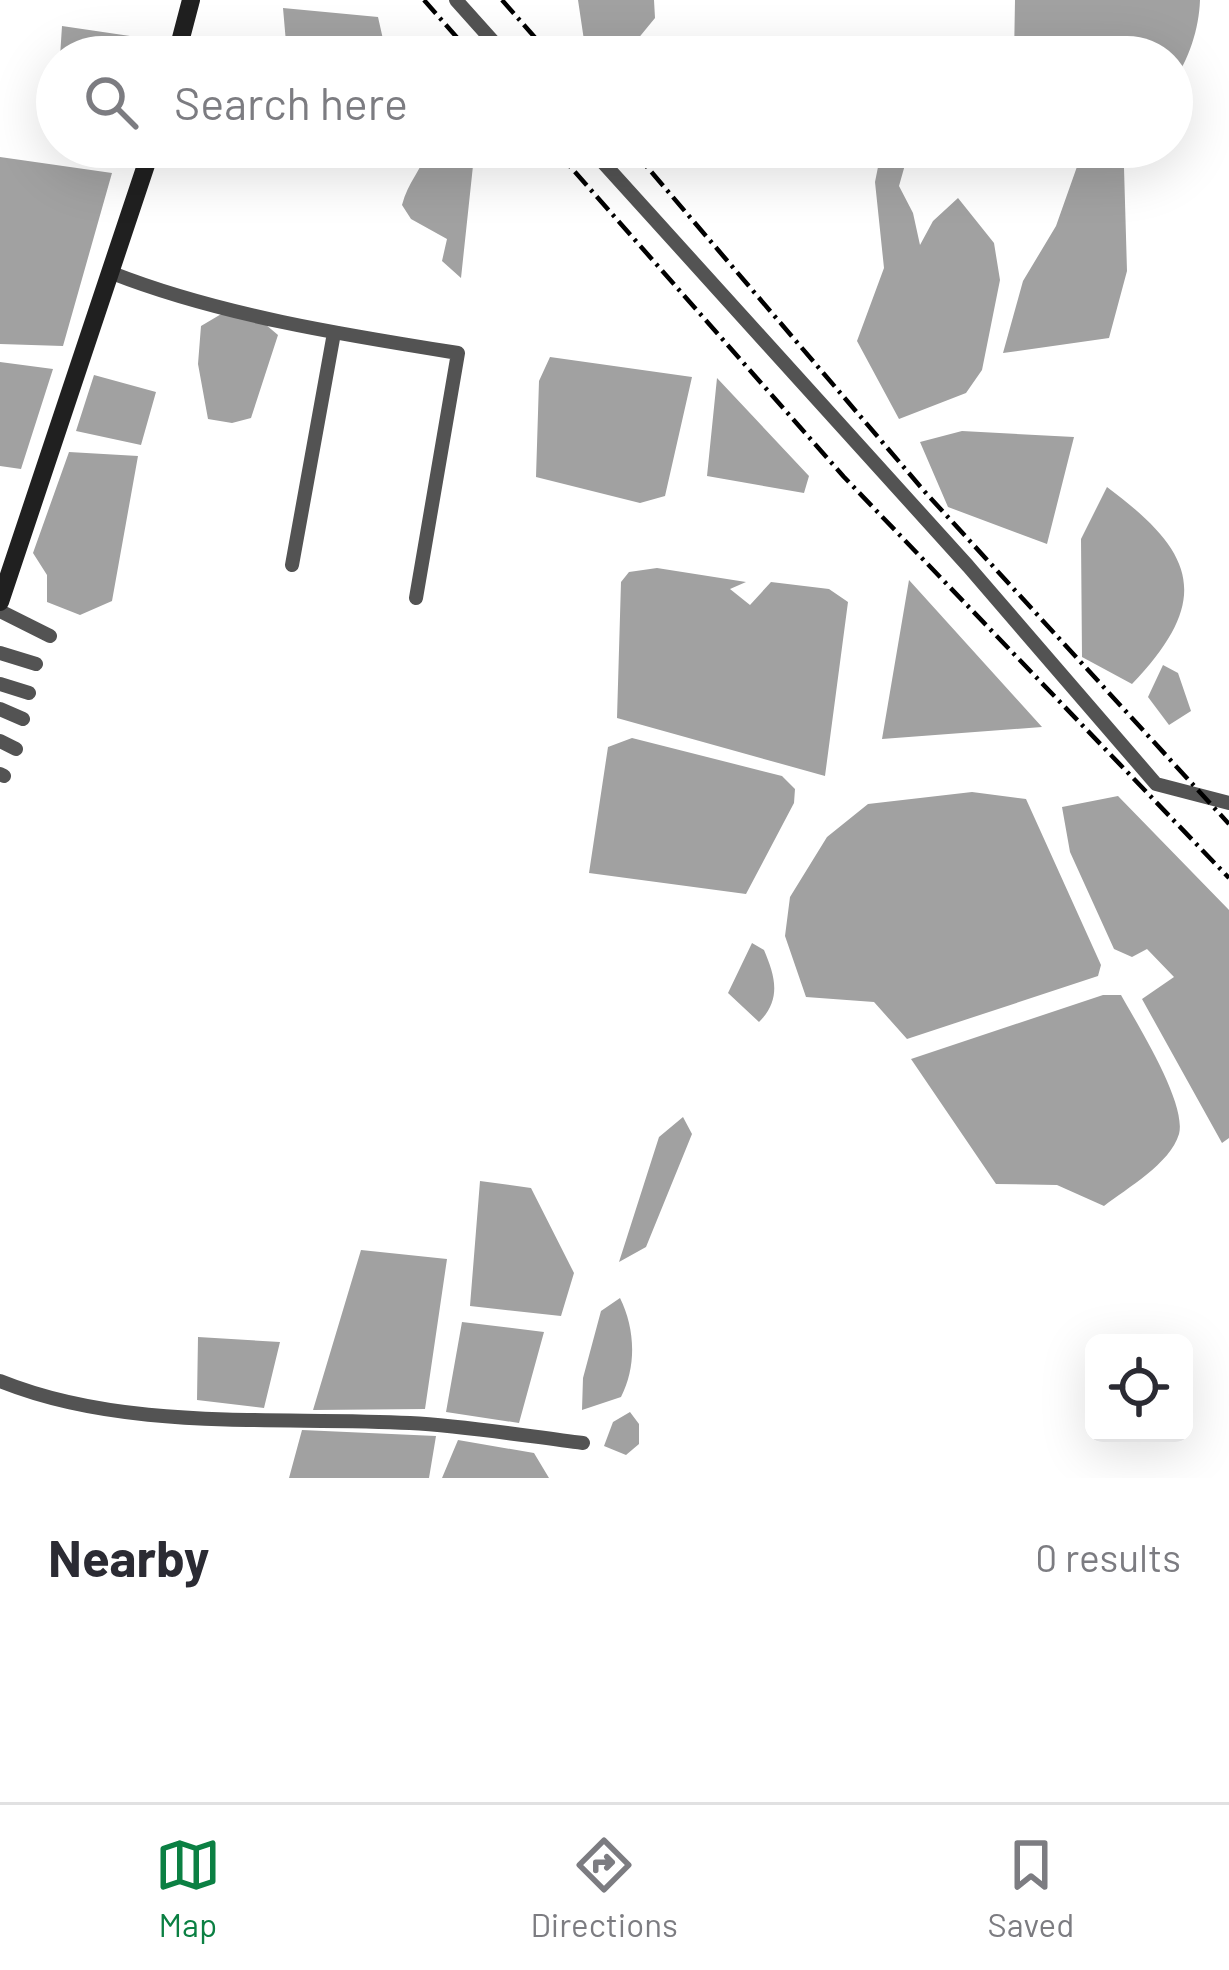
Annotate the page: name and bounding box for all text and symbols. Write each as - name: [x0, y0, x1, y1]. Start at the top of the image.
- search box: [36, 36, 1193, 168]
- icon: search: [78, 69, 144, 135]
- text: Search here: [174, 75, 408, 129]
- map controls: [1085, 1334, 1193, 1442]
- button: locate: [1085, 1334, 1193, 1442]
- text: Nearby: [48, 1526, 209, 1587]
- text: 0 results: [1035, 1533, 1181, 1580]
- tab: Map: [155, 1832, 221, 1944]
- tab: Directions: [530, 1832, 678, 1944]
- tab: Saved: [988, 1832, 1074, 1944]

